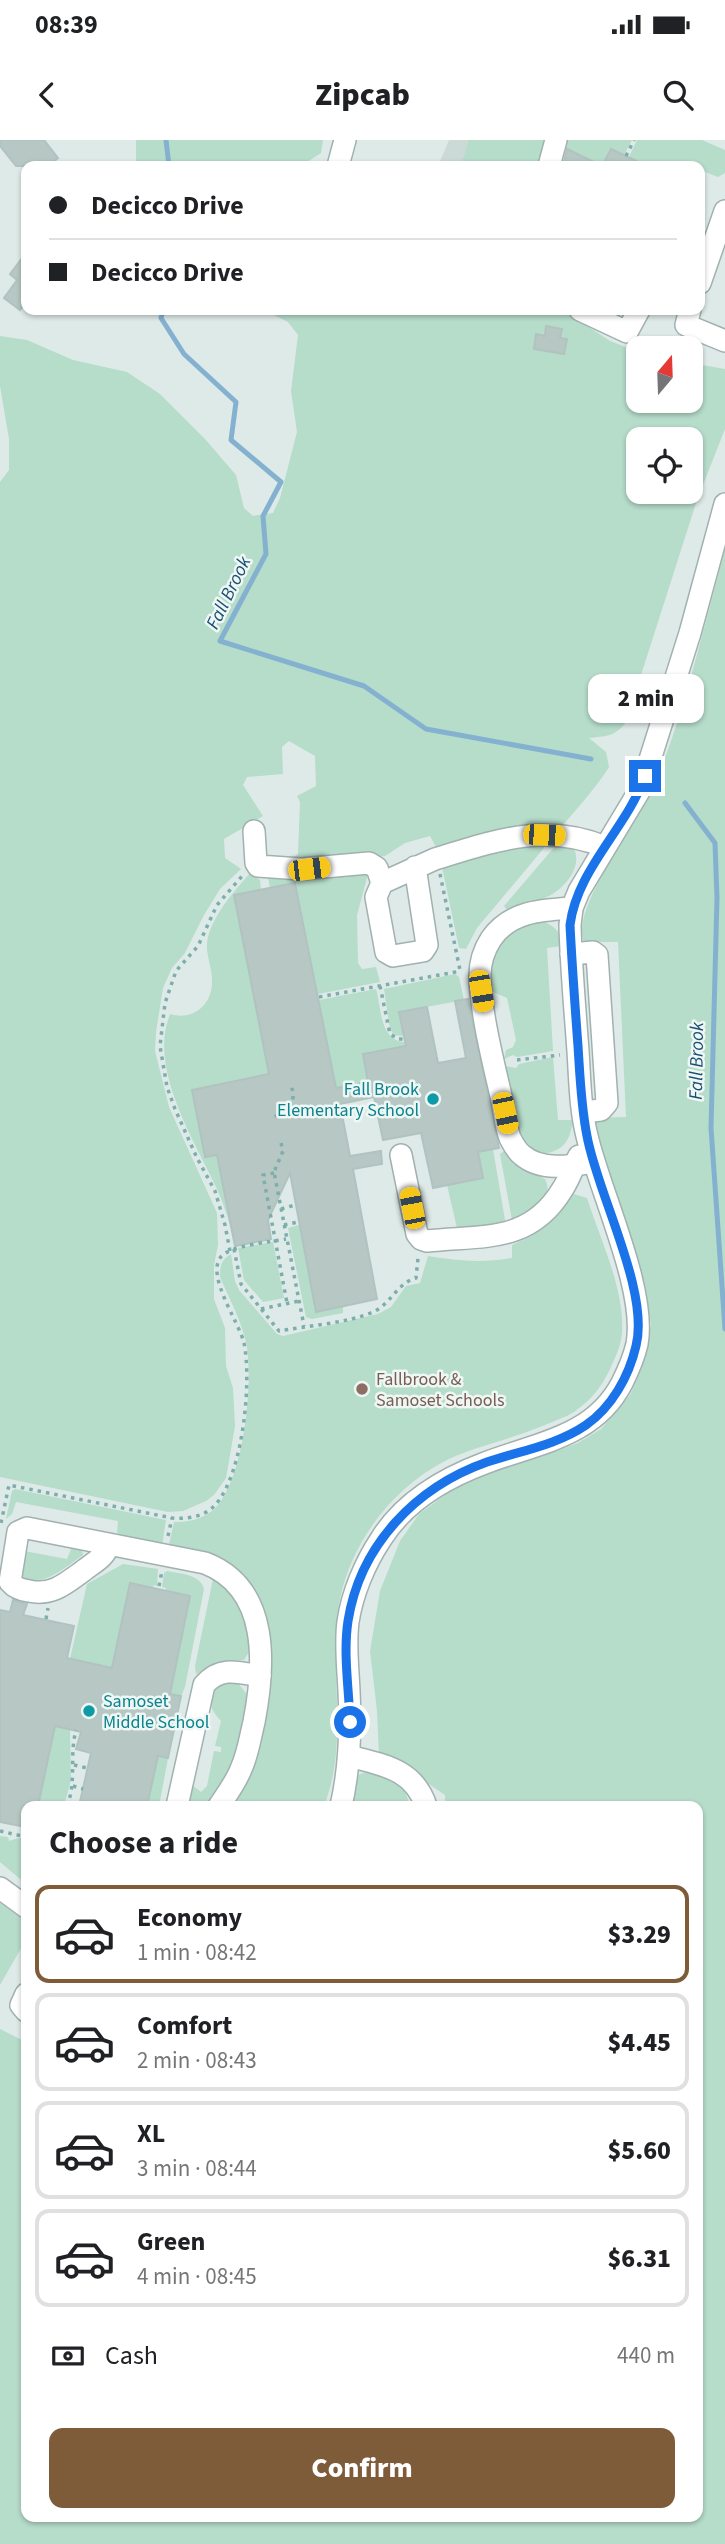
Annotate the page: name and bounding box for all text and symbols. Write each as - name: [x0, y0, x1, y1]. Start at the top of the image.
- text: 08:39: [35, 6, 98, 43]
- text: Zipcab: [315, 72, 410, 118]
- icon: back: [28, 76, 66, 114]
- icon: search: [659, 76, 697, 114]
- text: Decicco Drive: [91, 187, 244, 224]
- text: Decicco Drive: [91, 254, 244, 291]
- north arrow: [626, 336, 704, 413]
- map controls: [626, 336, 703, 504]
- button: locate: [626, 427, 703, 504]
- water label: Fall Brook: [200, 551, 259, 634]
- callout: 2 min: [587, 674, 703, 724]
- text: 2 min: [618, 682, 674, 715]
- route end: [629, 760, 661, 792]
- car: [523, 824, 566, 846]
- car: [287, 856, 332, 882]
- car: [468, 968, 495, 1014]
- water label: Fall Brook: [683, 1021, 711, 1100]
- place label: Fall Brook Elementary School: [277, 1077, 419, 1123]
- car: [491, 1090, 520, 1136]
- marker: Fall Brook Elementary School: [425, 1091, 441, 1107]
- car: [398, 1185, 427, 1231]
- place label: Fallbrook & Samoset Schools: [376, 1367, 505, 1413]
- marker: Fallbrook & Samoset Schools: [354, 1381, 370, 1397]
- place label: Samoset Middle School: [103, 1689, 209, 1735]
- marker: Samoset Middle School: [81, 1703, 97, 1719]
- route start: [334, 1706, 366, 1738]
- text: Choose a ride: [49, 1820, 238, 1866]
- text: Economy: [137, 1899, 242, 1936]
- icon: car: [53, 1903, 116, 1966]
- text: $3.29: [607, 1916, 671, 1953]
- text: 1 min · 08:42: [137, 1936, 257, 1969]
- text: Comfort: [137, 2007, 232, 2044]
- icon: car: [53, 2011, 116, 2074]
- text: $4.45: [607, 2024, 671, 2061]
- text: 2 min · 08:43: [137, 2044, 257, 2077]
- text: XL: [137, 2115, 165, 2152]
- icon: car: [53, 2119, 116, 2182]
- text: $5.60: [607, 2132, 671, 2169]
- text: 3 min · 08:44: [137, 2152, 257, 2185]
- text: Green: [137, 2223, 205, 2260]
- icon: car: [53, 2227, 116, 2290]
- text: $6.31: [607, 2240, 671, 2277]
- text: 4 min · 08:45: [137, 2260, 257, 2293]
- icon: cash: [49, 2337, 87, 2375]
- text: Cash: [105, 2337, 158, 2374]
- text: 440 m: [617, 2339, 675, 2372]
- button: Confirm: [49, 2428, 675, 2508]

